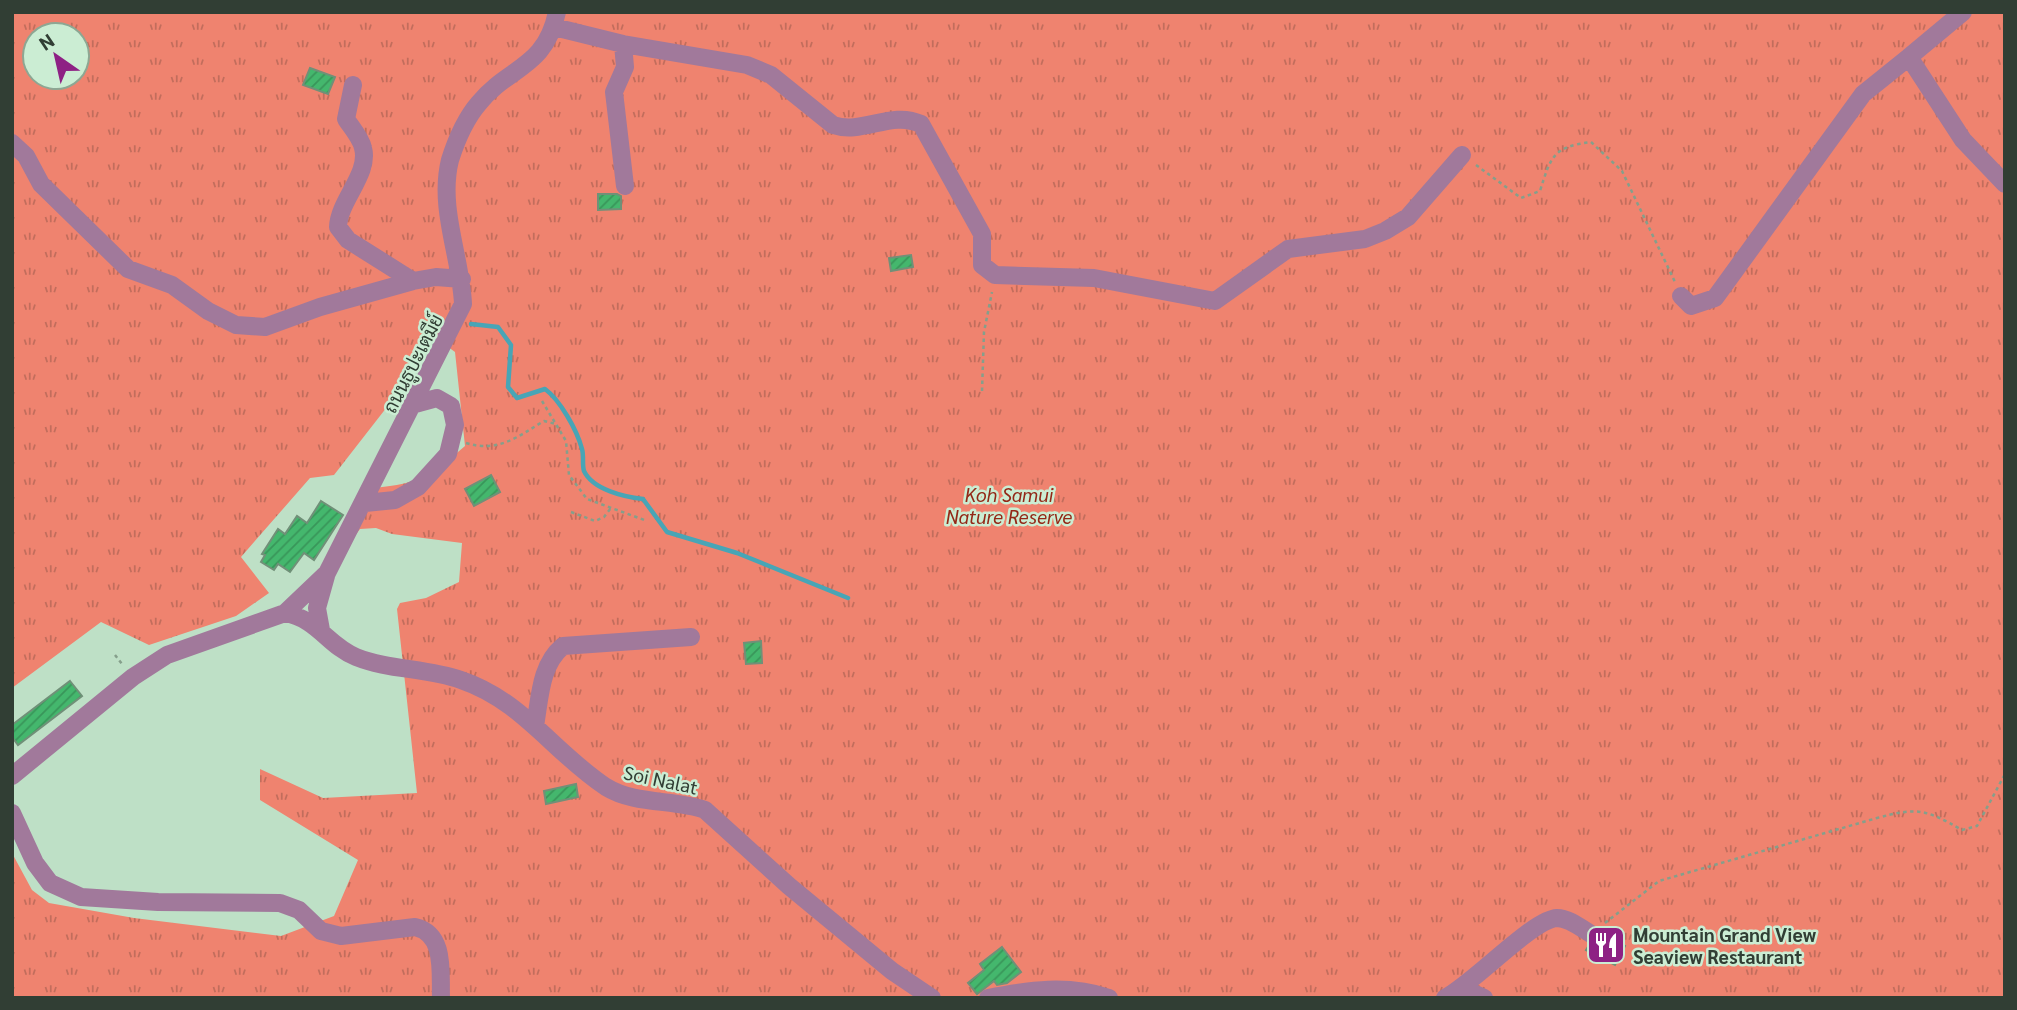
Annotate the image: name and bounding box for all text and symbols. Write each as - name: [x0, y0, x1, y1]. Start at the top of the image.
- north arrow: [21, 21, 91, 91]
- text: N: [34, 27, 58, 55]
- street label: ถนนธูปะเตมีย์: [377, 309, 450, 418]
- park label: Koh Samui Nature Reserve: [946, 482, 1072, 528]
- street label: Soi Nalat: [622, 759, 700, 799]
- place label: Mountain Grand View Seaview Restaurant: [1633, 922, 1817, 968]
- restaurant icon: Mountain Grand View Seaview Restaurant: [1585, 924, 1627, 966]

